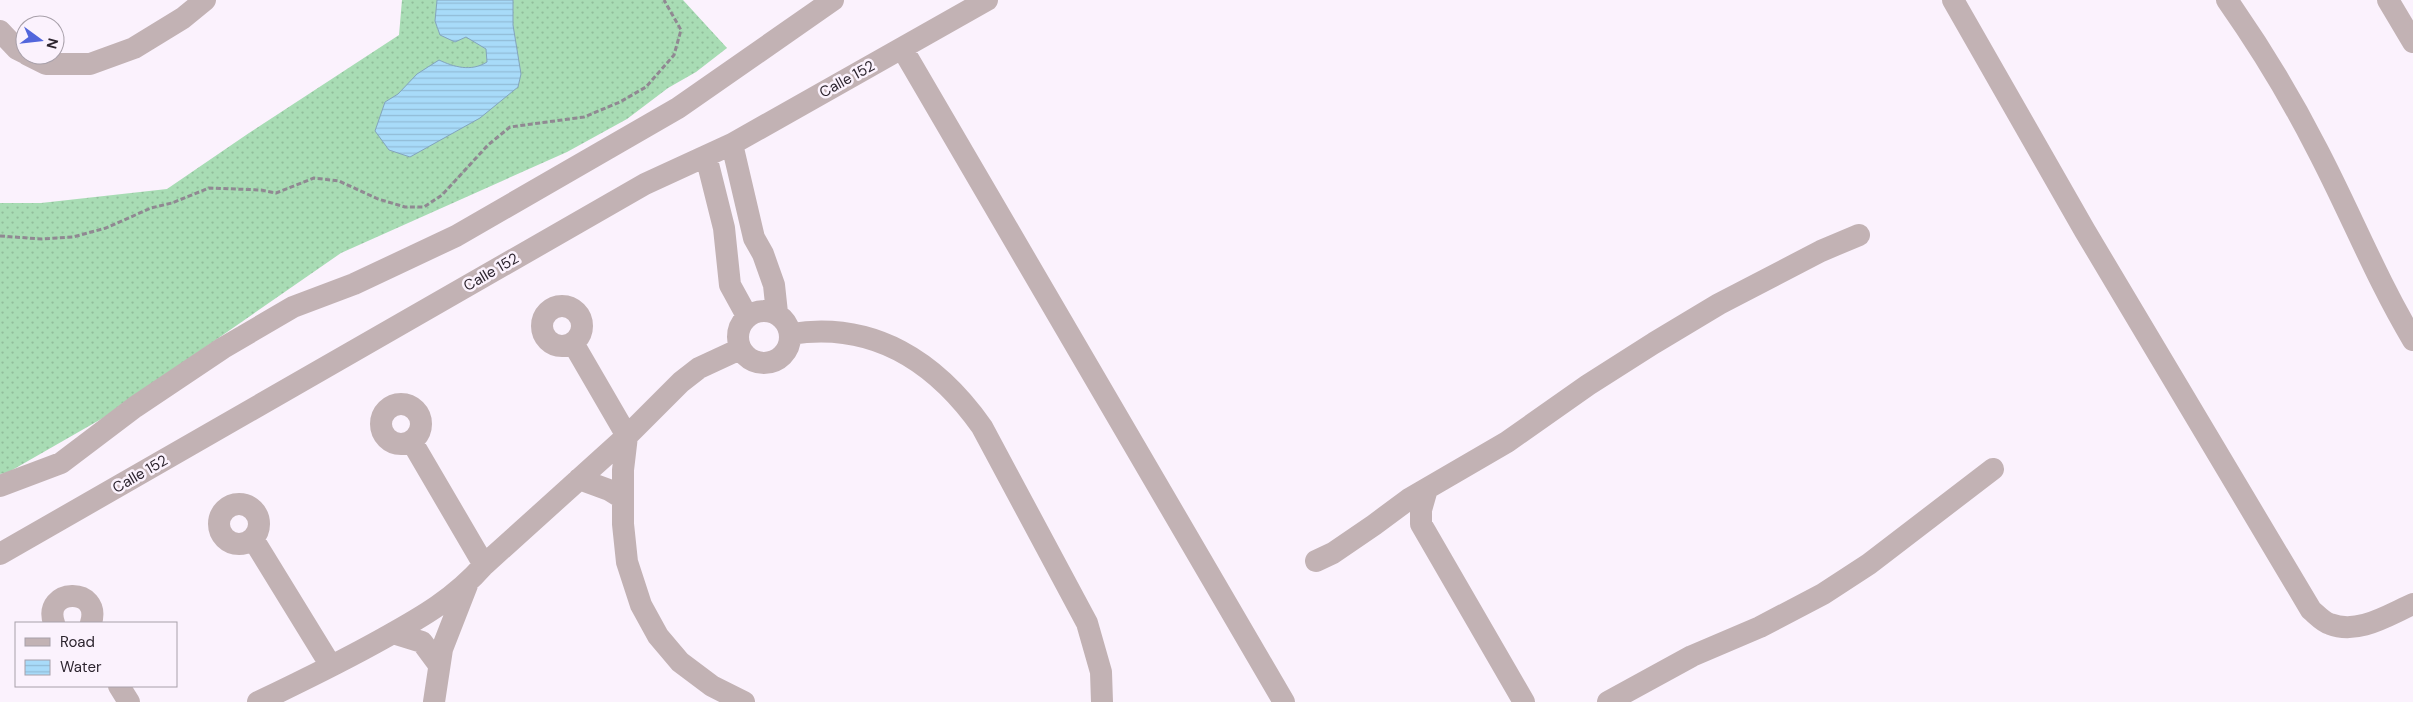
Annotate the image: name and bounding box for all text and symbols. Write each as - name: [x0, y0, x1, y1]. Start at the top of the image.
- north arrow: [15, 15, 65, 65]
- text: N: [43, 36, 63, 51]
- street label: Calle 152: [816, 56, 878, 102]
- street label: Calle 152: [460, 248, 522, 296]
- street label: Calle 152: [109, 450, 171, 498]
- legend: [15, 622, 178, 687]
- text: Road: [60, 632, 95, 652]
- text: Water: [60, 657, 102, 677]

